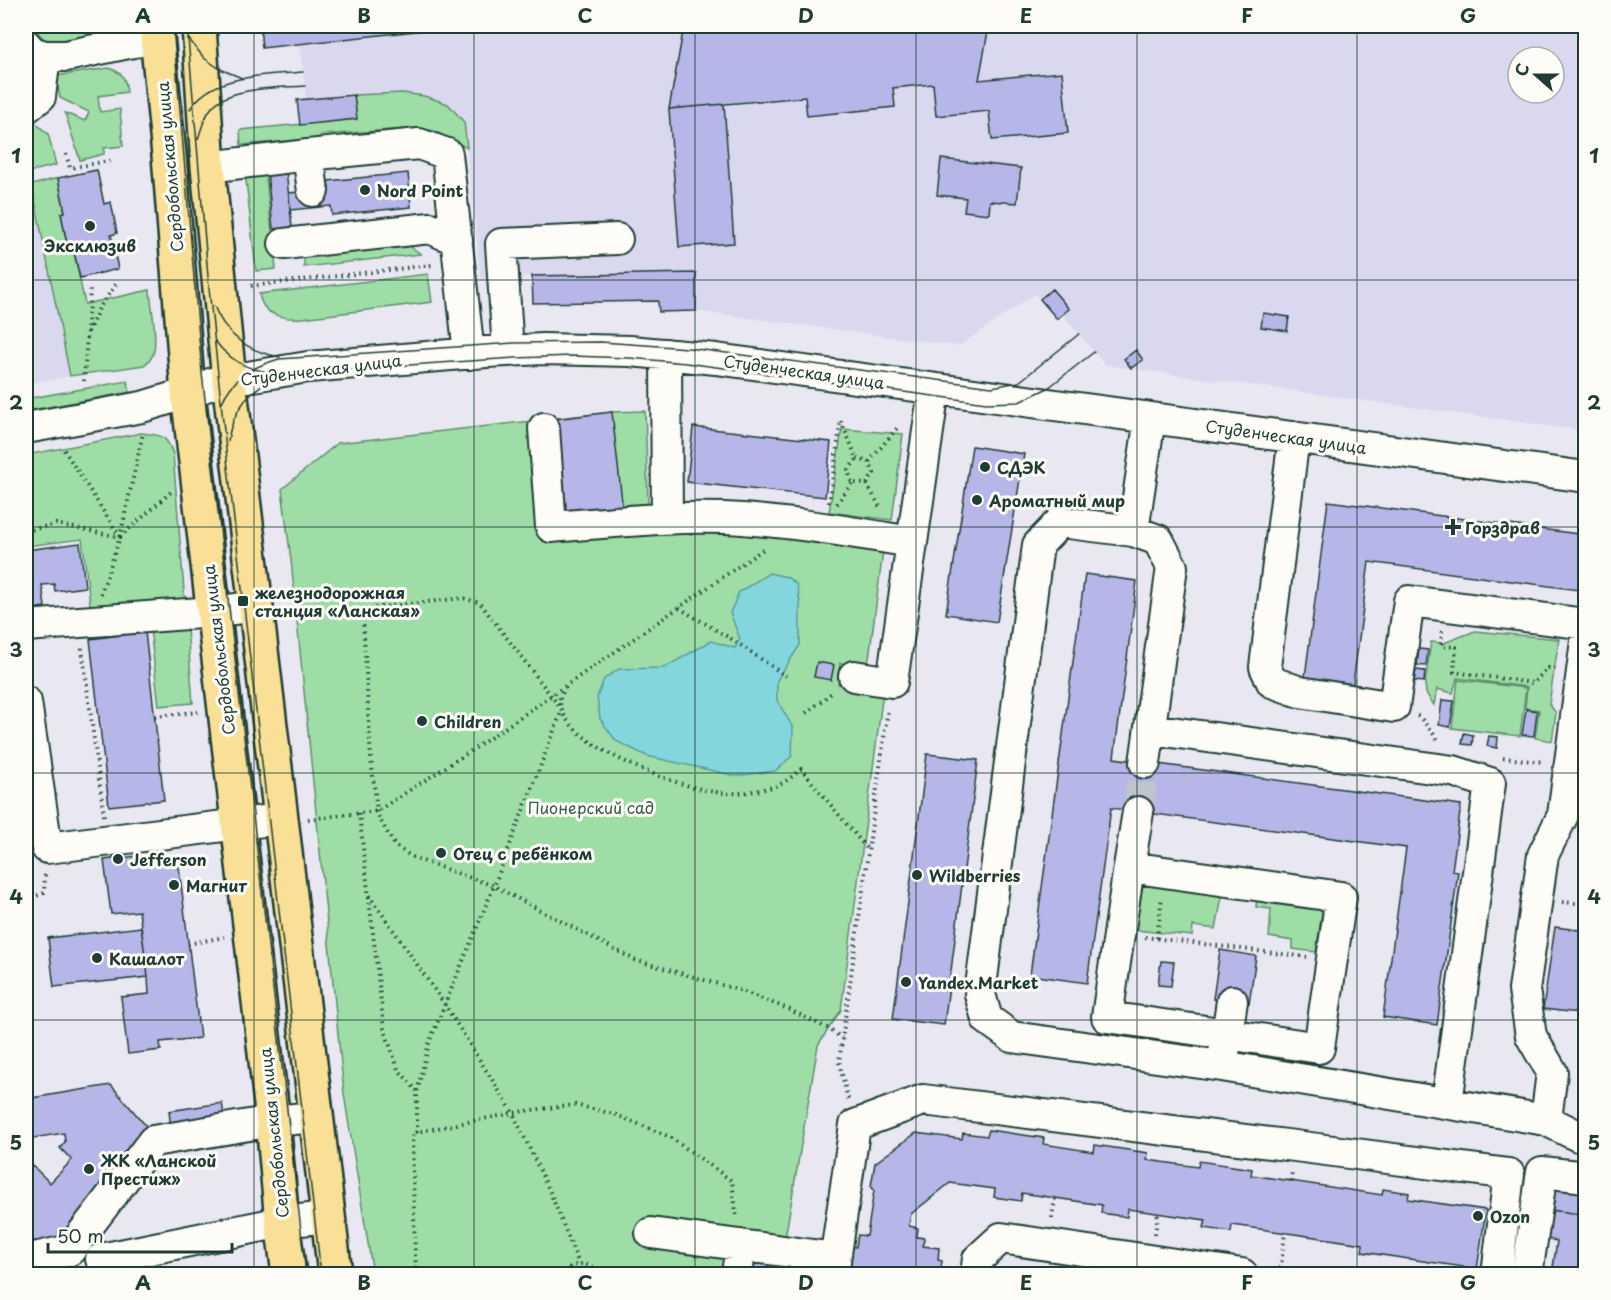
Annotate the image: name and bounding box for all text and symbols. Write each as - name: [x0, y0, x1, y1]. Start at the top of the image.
- text: A: [135, 0, 151, 30]
- text: B: [357, 0, 371, 30]
- text: C: [577, 0, 593, 30]
- text: D: [798, 0, 814, 30]
- text: E: [1020, 0, 1032, 30]
- text: F: [1241, 0, 1253, 30]
- text: G: [1460, 0, 1476, 30]
- north arrow: [1506, 45, 1566, 105]
- text: С: [1508, 59, 1534, 79]
- street label: Сердобольская улица: [150, 81, 188, 253]
- text: 1: [11, 140, 21, 170]
- text: 1: [1589, 140, 1599, 170]
- place label: Nord Point: [377, 178, 464, 202]
- marker: Nord Point: [358, 183, 372, 197]
- marker: Эксклюзив: [83, 219, 97, 233]
- place label: Эксклюзив: [44, 233, 136, 257]
- street label: Студенческая улица: [239, 347, 403, 391]
- street label: Студенческая улица: [722, 348, 886, 394]
- text: 2: [9, 387, 23, 417]
- text: 2: [1587, 387, 1601, 417]
- street label: Студенческая улица: [1204, 413, 1368, 459]
- place label: СДЭК: [997, 455, 1045, 479]
- marker: СДЭК: [978, 460, 992, 474]
- place label: Ароматный мир: [988, 488, 1125, 512]
- marker: Ароматный мир: [970, 493, 984, 507]
- place label: Горздрав: [1465, 515, 1540, 539]
- marker: Горздрав: [1446, 520, 1460, 534]
- street label: Сердобольская улица: [196, 564, 240, 736]
- place label: железнодорожная станция «Ланская»: [255, 580, 420, 622]
- marker: железнодорожная станция «Ланская»: [236, 594, 250, 608]
- text: 3: [9, 634, 23, 664]
- text: 3: [1587, 634, 1601, 664]
- place label: Children: [434, 709, 502, 733]
- marker: Children: [415, 714, 429, 728]
- park label: Пионерский сад: [528, 795, 654, 819]
- place label: Отец с ребёнком: [453, 841, 593, 865]
- marker: Отец с ребёнком: [434, 846, 448, 860]
- place label: Jefferson: [130, 847, 207, 871]
- marker: Jefferson: [111, 852, 125, 866]
- place label: Wildberries: [929, 863, 1021, 887]
- marker: Wildberries: [910, 868, 924, 882]
- place label: Магнит: [186, 873, 248, 897]
- marker: Магнит: [167, 878, 181, 892]
- text: 4: [9, 881, 23, 911]
- text: 4: [1587, 881, 1601, 911]
- place label: Кашалот: [109, 946, 185, 970]
- marker: Кашалот: [90, 951, 104, 965]
- place label: Yandex.Market: [918, 970, 1039, 994]
- marker: Yandex.Market: [899, 975, 913, 989]
- street label: Сердобольская улица: [252, 1047, 294, 1219]
- text: 5: [10, 1127, 22, 1157]
- text: 5: [1588, 1127, 1600, 1157]
- place label: ЖК «Ланской Престиж»: [100, 1148, 217, 1190]
- marker: ЖК «Ланской Престиж»: [82, 1162, 96, 1176]
- place label: Ozon: [1490, 1204, 1530, 1228]
- marker: Ozon: [1471, 1209, 1485, 1223]
- scale bar: [48, 1216, 232, 1254]
- text: 50 m: [57, 1222, 104, 1249]
- text: A: [135, 1267, 151, 1297]
- text: B: [357, 1267, 371, 1297]
- text: C: [577, 1267, 593, 1297]
- text: D: [798, 1267, 814, 1297]
- text: E: [1020, 1267, 1032, 1297]
- text: F: [1241, 1267, 1253, 1297]
- text: G: [1460, 1267, 1476, 1297]

